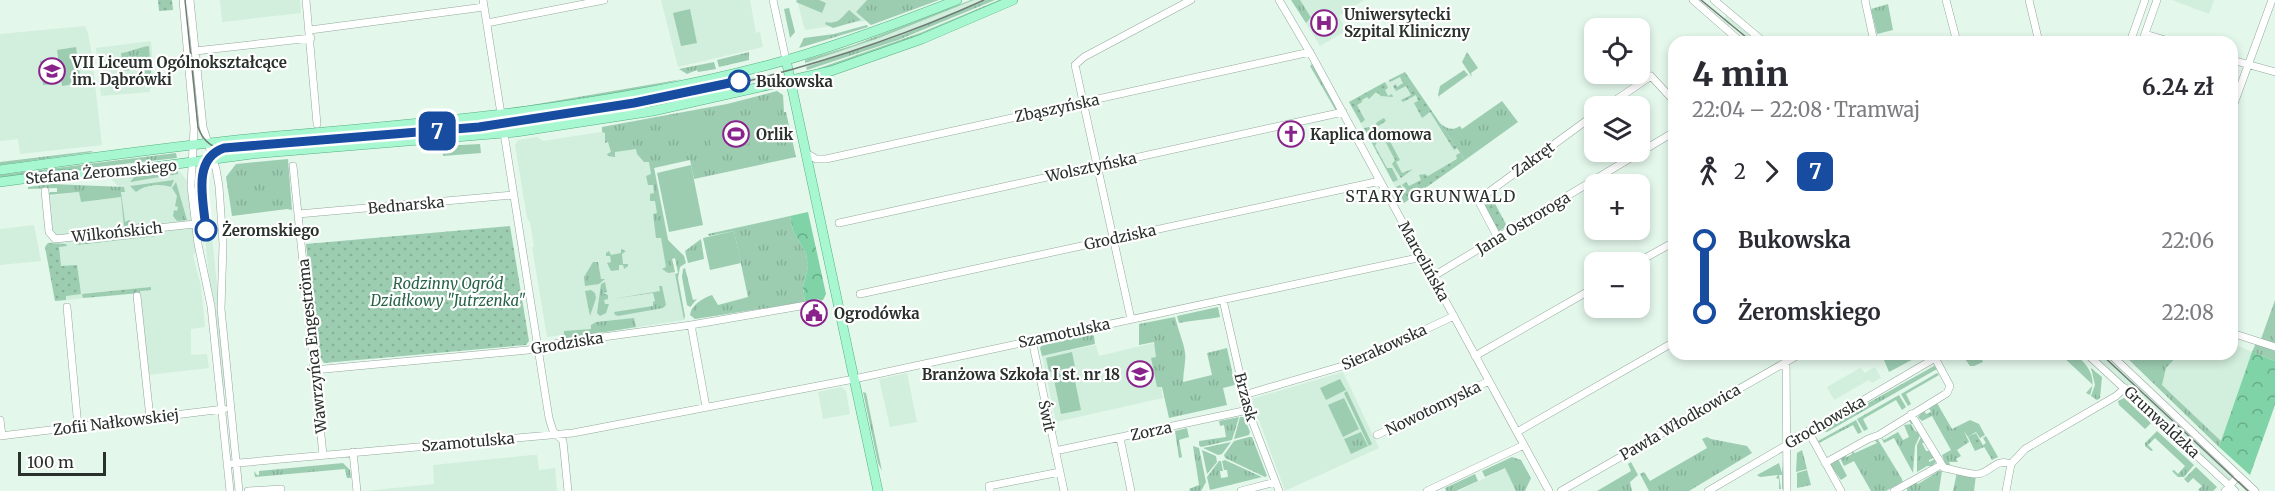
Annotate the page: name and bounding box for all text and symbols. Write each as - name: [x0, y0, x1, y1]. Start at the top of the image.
- place label: Uniwersytecki Szpital Kliniczny: [1344, 5, 1470, 41]
- hospital icon: Uniwersytecki Szpital Kliniczny: [1309, 8, 1339, 38]
- map controls: [1584, 18, 1650, 318]
- button: locate: [1584, 18, 1650, 84]
- place label: VII Liceum Ogólnokształcące im. Dąbrówki: [71, 53, 287, 89]
- text: 4 min: [1692, 54, 1788, 95]
- school or university icon: VII Liceum Ogólnokształcące im. Dąbrówki: [37, 56, 67, 86]
- marker: Bukowska: [728, 70, 750, 92]
- place label: Bukowska: [756, 72, 834, 91]
- text: 6.24 zł: [2142, 73, 2214, 101]
- street label: Zbąszyńska: [1013, 90, 1101, 126]
- button: layers: [1584, 96, 1650, 162]
- text: 22:04 – 22:08 · Tramwaj: [1692, 97, 1920, 122]
- line badge: 7: [418, 112, 456, 150]
- text: 7: [431, 118, 443, 145]
- sports icon: Orlik: [721, 119, 751, 149]
- church icon: Kaplica domowa: [1276, 119, 1306, 149]
- place label: Orlik: [756, 125, 794, 144]
- place label: Kaplica domowa: [1310, 125, 1432, 144]
- street label: Zakręt: [1508, 137, 1558, 181]
- street label: Wolsztyńska: [1043, 148, 1138, 186]
- icon: walk: [1692, 155, 1725, 188]
- icon: forward: [1755, 155, 1788, 188]
- street label: Stefana Żeromskiego: [24, 156, 178, 188]
- text: 7: [1809, 158, 1821, 185]
- text: 2: [1734, 159, 1746, 184]
- button: +: [1584, 174, 1650, 240]
- district label: STARY GRUNWALD: [1345, 186, 1517, 206]
- street label: Jana Ostroroga: [1472, 188, 1573, 259]
- street label: Bednarska: [367, 192, 445, 218]
- street label: Wilkońskich: [70, 218, 163, 246]
- street label: Marcelińska: [1394, 218, 1454, 304]
- marker: Żeromskiego: [195, 219, 217, 241]
- place label: Żeromskiego: [222, 220, 319, 240]
- street label: Grodziska: [1082, 220, 1158, 254]
- text: Bukowska: [1738, 226, 1851, 254]
- text: 22:06: [2161, 228, 2214, 253]
- button: −: [1584, 252, 1650, 318]
- street label: Wawrzyńca Engeströma: [293, 258, 331, 435]
- park label: Rodzinny Ogród Działkowy "Jutrzenka": [369, 274, 526, 310]
- public building icon: Ogrodówka: [799, 298, 829, 328]
- text: Żeromskiego: [1738, 298, 1881, 326]
- text: 22:08: [2162, 300, 2214, 325]
- place label: Ogrodówka: [834, 304, 920, 323]
- street label: Szamotulska: [1016, 314, 1112, 352]
- street label: Sierakowska: [1338, 320, 1430, 374]
- street label: Grodziska: [530, 328, 604, 358]
- school or university icon: Branżowa Szkoła I st. nr 18: [1125, 359, 1155, 389]
- place label: Branżowa Szkoła I st. nr 18: [922, 365, 1120, 384]
- street label: Brzask: [1230, 370, 1262, 424]
- street label: Nowotomyska: [1382, 377, 1484, 439]
- street label: Pawła Włodkowica: [1616, 380, 1744, 464]
- street label: Grunwaldzka: [2120, 382, 2204, 462]
- street label: Grochowska: [1781, 391, 1869, 453]
- street label: Świt: [1034, 398, 1061, 434]
- street label: Zofii Nałkowskiej: [52, 405, 180, 439]
- street label: Zorza: [1129, 417, 1173, 445]
- street label: Szamotulska: [421, 428, 515, 456]
- scale bar: [18, 449, 106, 476]
- text: 100 m: [27, 452, 74, 472]

